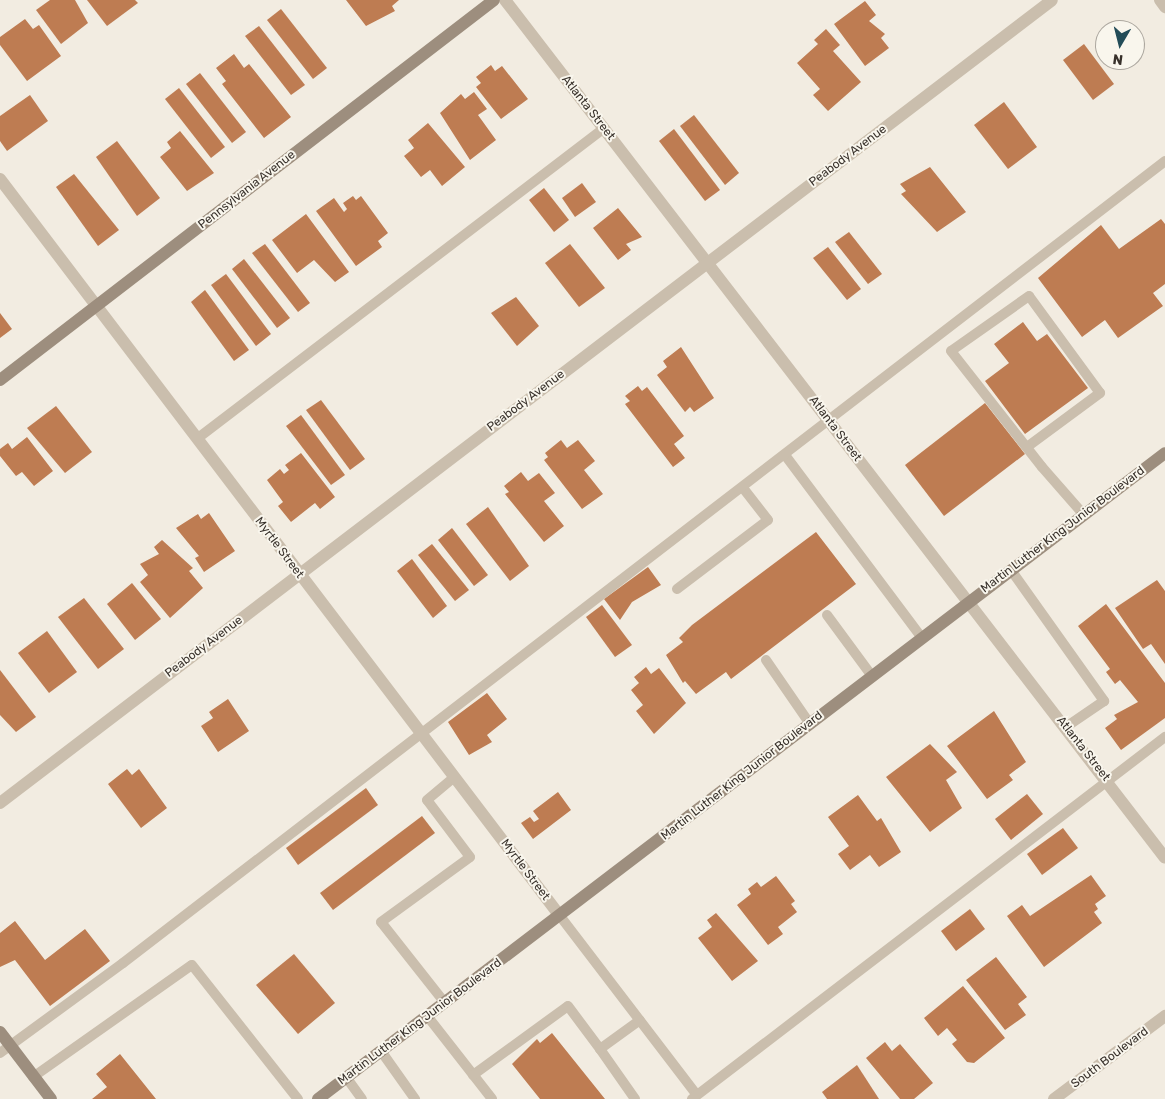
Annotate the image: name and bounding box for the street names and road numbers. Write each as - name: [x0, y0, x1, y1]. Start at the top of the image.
- street label: Atlanta Street: [558, 73, 618, 143]
- street label: Peabody Avenue: [806, 122, 890, 190]
- street label: Pennsylvania Avenue: [196, 148, 298, 232]
- street label: Peabody Avenue: [484, 367, 568, 435]
- street label: Atlanta Street: [806, 393, 864, 465]
- street label: Martin Luther King Junior Boulevard: [978, 464, 1148, 596]
- street label: Myrtle Street: [251, 515, 307, 581]
- street label: Peabody Avenue: [162, 613, 246, 681]
- street label: Martin Luther King Junior Boulevard: [658, 708, 826, 844]
- street label: Atlanta Street: [1053, 714, 1113, 784]
- street label: Myrtle Street: [497, 837, 553, 903]
- street label: Martin Luther King Junior Boulevard: [335, 956, 505, 1088]
- street label: South Boulevard: [1069, 1024, 1151, 1092]

